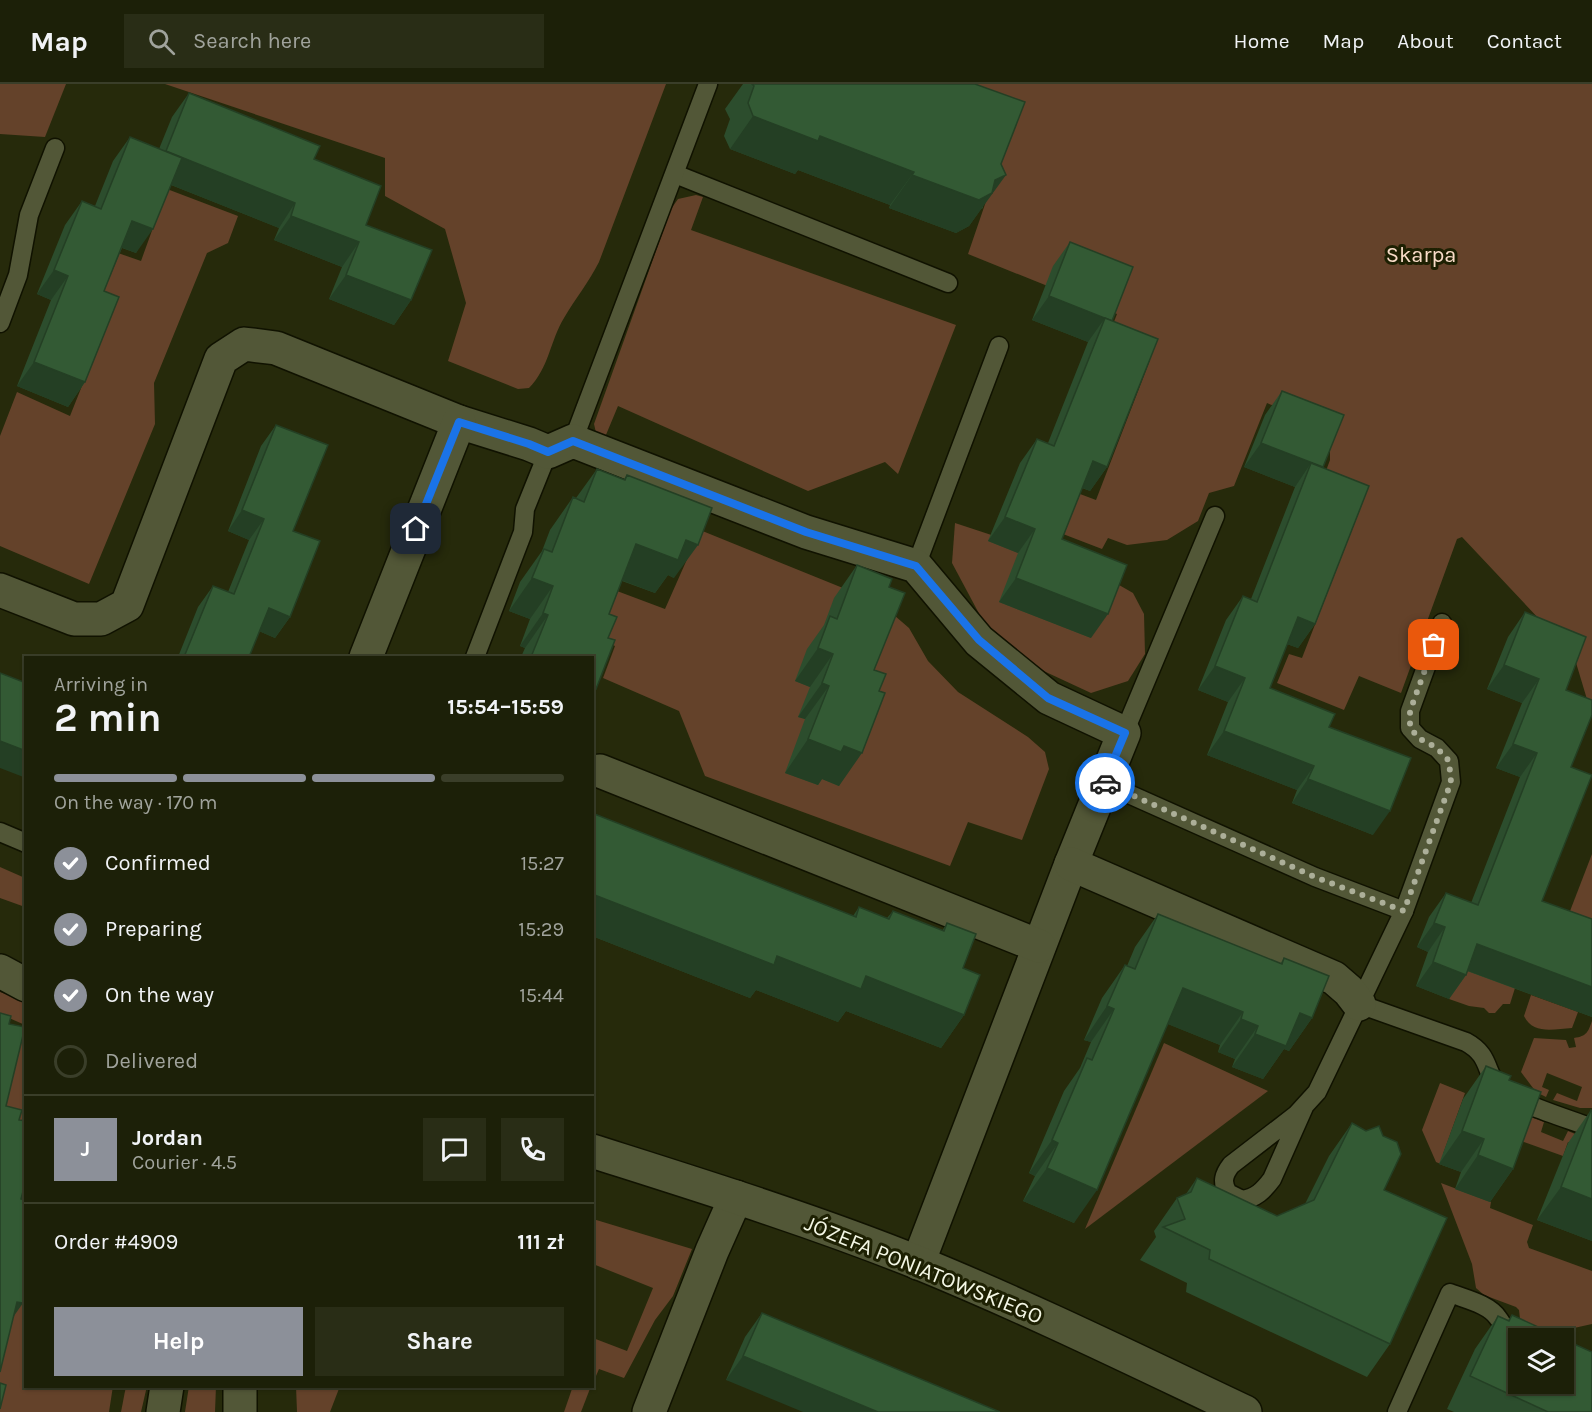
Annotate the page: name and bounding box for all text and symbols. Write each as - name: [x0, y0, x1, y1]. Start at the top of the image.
- search box: [124, 14, 544, 68]
- text: Map: [30, 25, 88, 58]
- icon: search: [145, 25, 178, 58]
- text: Search here: [193, 28, 311, 54]
- text: Home: [1234, 29, 1290, 53]
- text: Map: [1323, 29, 1364, 53]
- text: About: [1397, 29, 1454, 53]
- text: Contact: [1487, 29, 1562, 53]
- park label: Skarpa: [1386, 242, 1456, 268]
- pin: [390, 503, 441, 554]
- icon: home: [399, 512, 432, 545]
- pin: [1408, 619, 1459, 670]
- icon: bag: [1417, 628, 1450, 661]
- text: Arriving in: [54, 673, 148, 696]
- text: 15:54–15:59: [447, 694, 564, 720]
- text: 2 min: [54, 695, 162, 741]
- courier: [1075, 753, 1135, 813]
- icon: car: [1089, 767, 1122, 800]
- text: On the way · 170 m: [54, 791, 218, 814]
- icon: check: [54, 847, 87, 880]
- text: Confirmed: [105, 850, 211, 876]
- text: 15:27: [521, 852, 564, 875]
- icon: check: [54, 913, 87, 946]
- text: Preparing: [105, 916, 202, 942]
- text: 15:29: [518, 918, 564, 941]
- icon: check: [54, 979, 87, 1012]
- text: On the way: [105, 982, 214, 1008]
- text: 15:44: [519, 984, 564, 1007]
- text: Delivered: [105, 1048, 198, 1074]
- button: chat: [423, 1118, 486, 1181]
- button: phone: [501, 1118, 564, 1181]
- text: Jordan: [132, 1125, 203, 1151]
- text: J: [81, 1136, 90, 1162]
- text: Courier · 4.5: [132, 1151, 237, 1174]
- street label: JÓZEFA PONIATOWSKIEGO: [801, 1209, 1047, 1330]
- text: Order #4909: [54, 1229, 178, 1255]
- text: 111 zł: [517, 1229, 564, 1255]
- button: Help: [54, 1307, 303, 1376]
- button: Share: [315, 1307, 564, 1376]
- map controls: [1508, 1328, 1574, 1394]
- button: layers: [1508, 1328, 1574, 1394]

